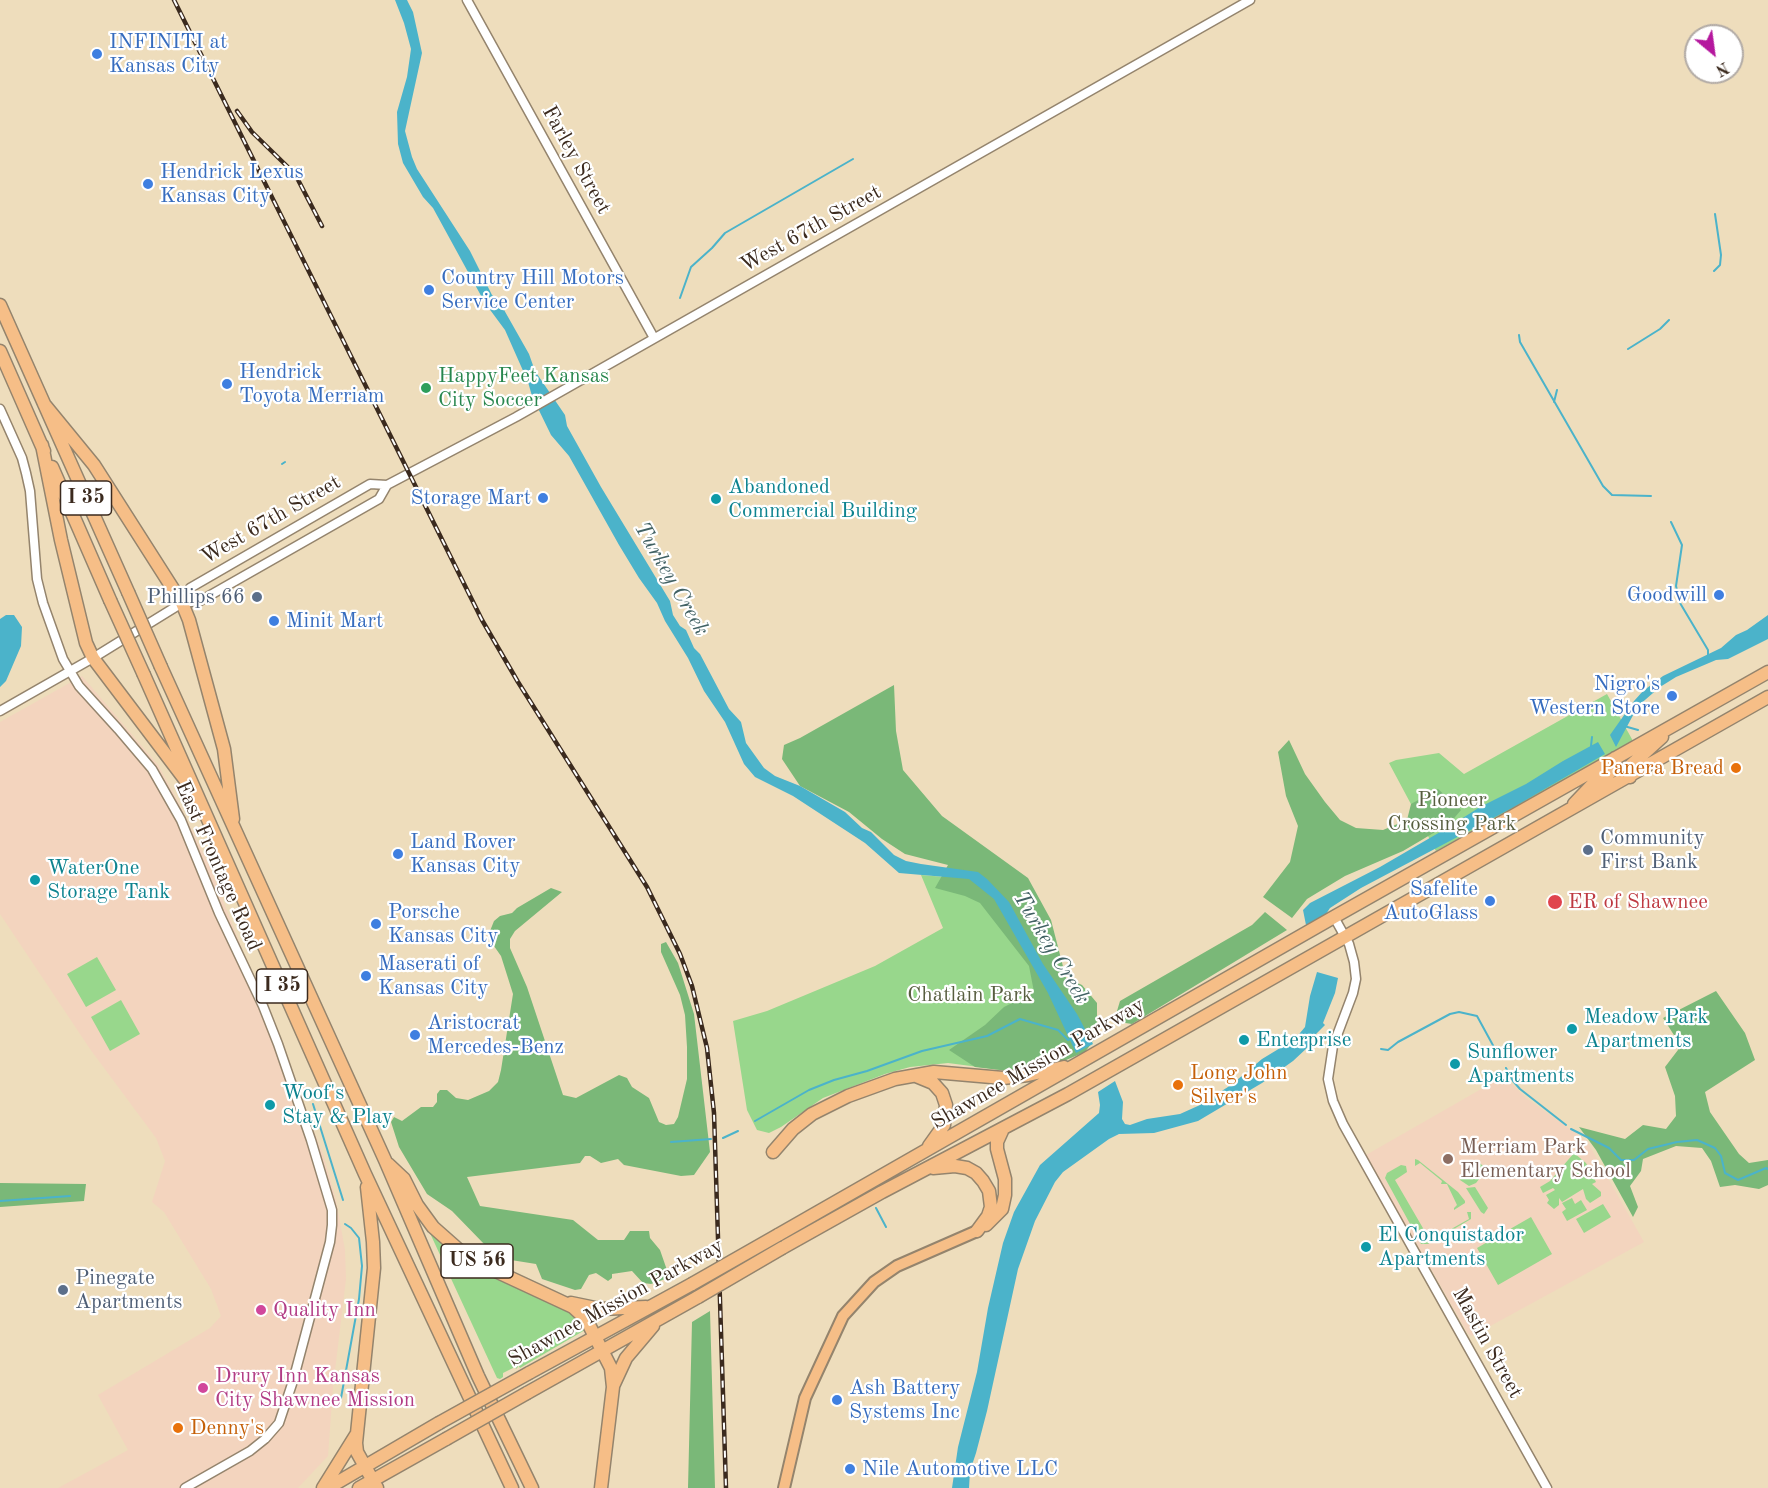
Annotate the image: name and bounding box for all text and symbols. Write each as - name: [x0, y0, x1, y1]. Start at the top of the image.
- north arrow: [1684, 24, 1744, 84]
- place label: INFINITI at Kansas City: [109, 29, 227, 79]
- marker: INFINITI at Kansas City: [90, 47, 104, 61]
- text: N: [1713, 58, 1731, 78]
- street label: Farley Street: [536, 101, 616, 219]
- place label: Hendrick Lexus Kansas City: [160, 159, 304, 209]
- marker: Hendrick Lexus Kansas City: [141, 177, 155, 191]
- street label: West 67th Street: [736, 180, 886, 278]
- place label: Country Hill Motors Service Center: [441, 265, 624, 315]
- marker: Country Hill Motors Service Center: [422, 283, 436, 297]
- place label: Hendrick Toyota Merriam: [239, 359, 384, 409]
- place label: HappyFeet Kansas City Soccer: [438, 363, 609, 413]
- marker: Hendrick Toyota Merriam: [220, 377, 234, 391]
- marker: HappyFeet Kansas City Soccer: [419, 381, 433, 395]
- street label: West 67th Street: [197, 470, 345, 570]
- place label: Abandoned Commercial Building: [728, 474, 917, 524]
- road number: I 35: [60, 481, 112, 515]
- place label: Storage Mart: [410, 485, 531, 511]
- marker: Storage Mart: [536, 491, 550, 505]
- marker: Abandoned Commercial Building: [709, 492, 723, 506]
- water label: Turkey Creek: [628, 517, 714, 641]
- place label: Goodwill: [1627, 582, 1707, 608]
- place label: Phillips 66: [146, 584, 245, 610]
- marker: Goodwill: [1712, 588, 1726, 602]
- marker: Phillips 66: [250, 590, 264, 604]
- place label: Minit Mart: [286, 608, 383, 634]
- marker: Minit Mart: [267, 614, 281, 628]
- place label: Nigro's Western Store: [1529, 671, 1660, 721]
- marker: Nigro's Western Store: [1665, 689, 1679, 703]
- place label: Panera Bread: [1600, 755, 1724, 781]
- marker: Panera Bread: [1729, 761, 1743, 775]
- street label: East Frontage Road: [169, 777, 267, 955]
- park label: Pioneer Crossing Park: [1388, 787, 1516, 837]
- place label: Community First Bank: [1600, 825, 1705, 875]
- place label: Land Rover Kansas City: [410, 829, 520, 879]
- marker: Community First Bank: [1581, 843, 1595, 857]
- marker: Land Rover Kansas City: [391, 847, 405, 861]
- place label: WaterOne Storage Tank: [47, 855, 170, 905]
- marker: WaterOne Storage Tank: [28, 873, 42, 887]
- place label: Safelite AutoGlass: [1384, 876, 1478, 926]
- water label: Turkey Creek: [1007, 887, 1095, 1009]
- place label: ER of Shawnee: [1568, 889, 1708, 915]
- marker: ER of Shawnee: [1546, 893, 1564, 911]
- marker: Safelite AutoGlass: [1483, 894, 1497, 908]
- place label: Porsche Kansas City: [388, 899, 498, 949]
- marker: Porsche Kansas City: [369, 917, 383, 931]
- place label: Maserati of Kansas City: [378, 951, 488, 1001]
- road number: I 35: [256, 969, 308, 1003]
- marker: Maserati of Kansas City: [359, 969, 373, 983]
- park label: Chatlain Park: [907, 982, 1033, 1008]
- street label: Shawnee Mission Parkway: [927, 993, 1149, 1135]
- place label: Meadow Park Apartments: [1584, 1004, 1708, 1054]
- place label: Aristocrat Mercedes-Benz: [427, 1010, 564, 1060]
- marker: Meadow Park Apartments: [1565, 1022, 1579, 1036]
- place label: Enterprise: [1256, 1027, 1351, 1053]
- marker: Aristocrat Mercedes-Benz: [408, 1028, 422, 1042]
- marker: Enterprise: [1237, 1033, 1251, 1047]
- place label: Sunflower Apartments: [1467, 1039, 1574, 1089]
- marker: Sunflower Apartments: [1448, 1057, 1462, 1071]
- place label: Long John Silver's: [1190, 1060, 1288, 1110]
- marker: Long John Silver's: [1171, 1078, 1185, 1092]
- place label: Woof's Stay & Play: [282, 1080, 393, 1130]
- marker: Woof's Stay & Play: [263, 1098, 277, 1112]
- place label: Merriam Park Elementary School: [1460, 1134, 1631, 1184]
- marker: Merriam Park Elementary School: [1441, 1152, 1455, 1166]
- place label: El Conquistador Apartments: [1378, 1222, 1524, 1272]
- street label: Shawnee Mission Parkway: [504, 1233, 728, 1373]
- marker: El Conquistador Apartments: [1359, 1240, 1373, 1254]
- road number: US 56: [441, 1244, 513, 1278]
- place label: Pinegate Apartments: [75, 1265, 182, 1315]
- marker: Pinegate Apartments: [56, 1283, 70, 1297]
- street label: Mastin Street: [1446, 1283, 1528, 1403]
- place label: Quality Inn: [273, 1297, 376, 1323]
- marker: Quality Inn: [254, 1303, 268, 1317]
- place label: Drury Inn Kansas City Shawnee Mission: [215, 1363, 415, 1413]
- place label: Ash Battery Systems Inc: [849, 1375, 960, 1425]
- marker: Drury Inn Kansas City Shawnee Mission: [196, 1381, 210, 1395]
- marker: Ash Battery Systems Inc: [830, 1393, 844, 1407]
- place label: Denny's: [190, 1415, 264, 1441]
- marker: Denny's: [171, 1421, 185, 1435]
- place label: Nile Automotive LLC: [862, 1456, 1058, 1482]
- marker: Nile Automotive LLC: [843, 1462, 857, 1476]

